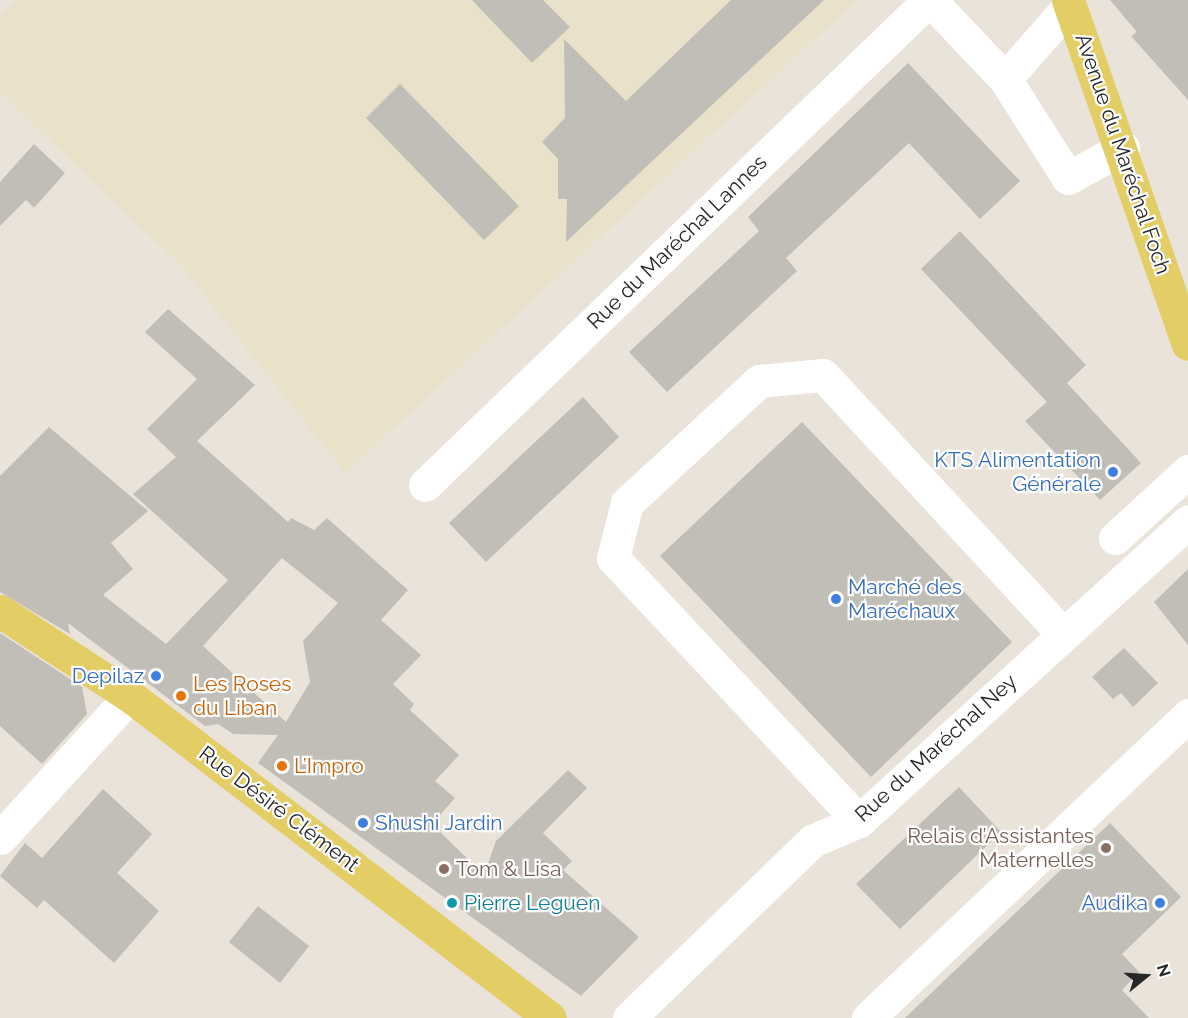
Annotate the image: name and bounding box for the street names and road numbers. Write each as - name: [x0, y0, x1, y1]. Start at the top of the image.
- street label: Avenue du Maréchal Foch: [1070, 30, 1176, 278]
- street label: Rue du Maréchal Lannes: [582, 149, 772, 335]
- street label: Rue du Maréchal Ney: [850, 669, 1022, 827]
- street label: Rue Désiré Clément: [194, 741, 364, 877]

